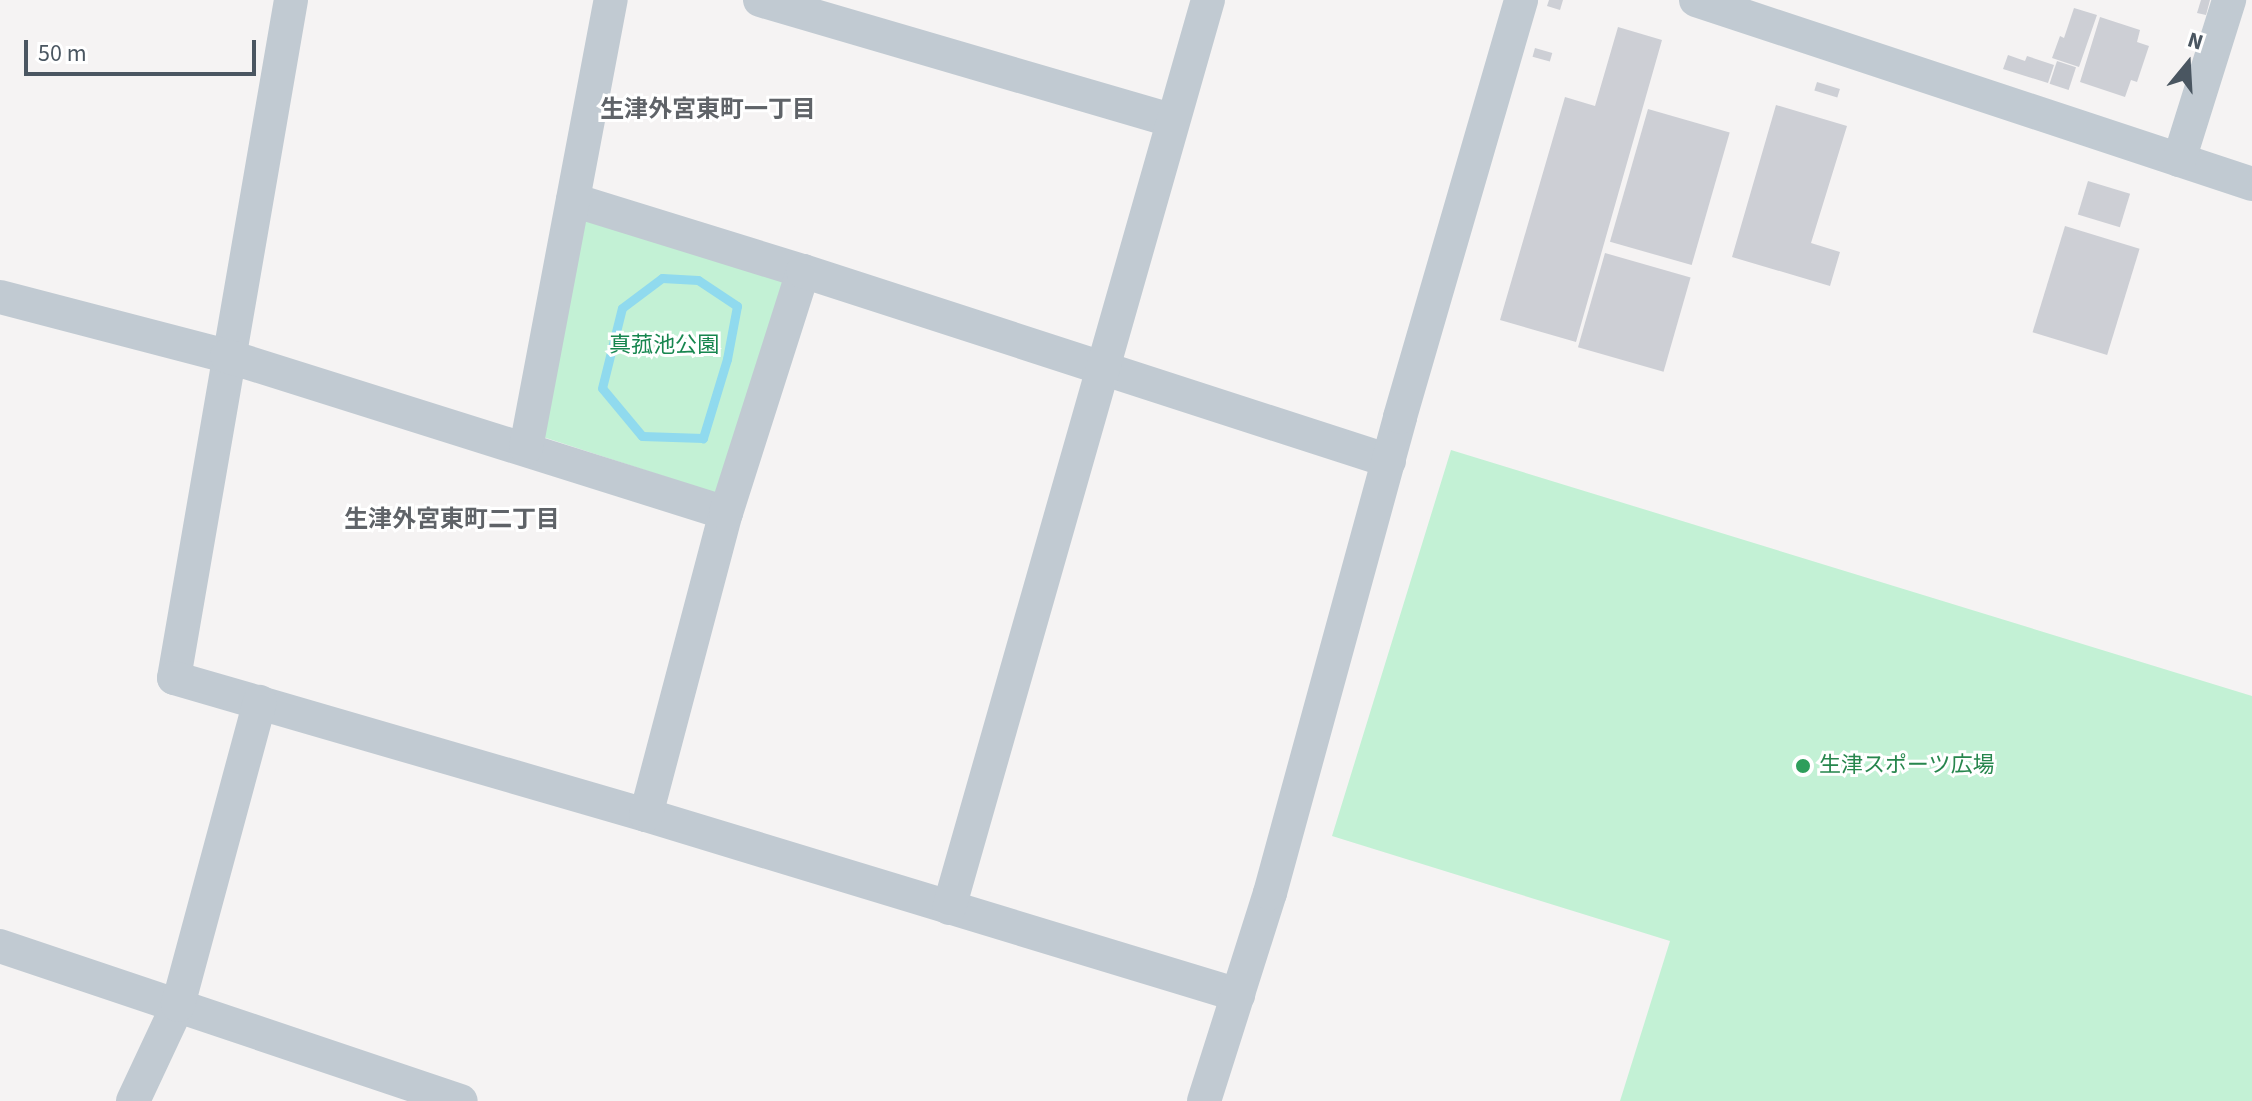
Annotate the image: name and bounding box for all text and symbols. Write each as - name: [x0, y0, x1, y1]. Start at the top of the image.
- scale bar: [28, 24, 260, 74]
- north arrow: [2148, 24, 2228, 104]
- text: N: [2184, 24, 2207, 59]
- text: 50 m: [38, 36, 87, 71]
- district label: 生津外宮東町一丁目: [600, 96, 816, 124]
- park label: 真菰池公園: [609, 333, 719, 359]
- district label: 生津外宮東町二丁目: [344, 506, 560, 534]
- place label: 生津スポーツ広場: [1819, 753, 1995, 779]
- marker: 生津スポーツ広場: [1794, 757, 1812, 775]

